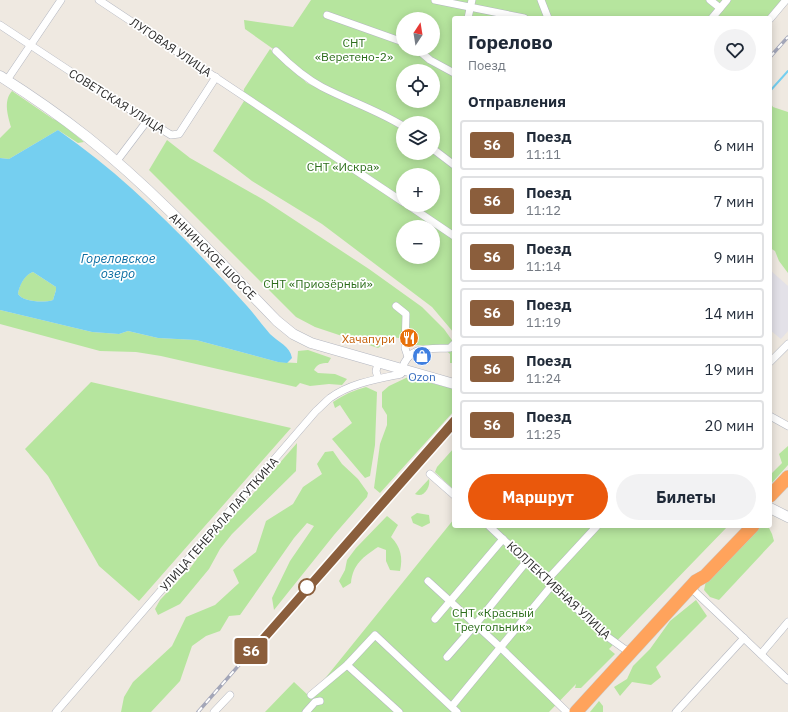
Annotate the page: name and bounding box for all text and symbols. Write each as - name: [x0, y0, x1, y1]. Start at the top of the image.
- north arrow: [396, 12, 440, 56]
- map controls: [396, 12, 440, 264]
- street label: ЛУГОВАЯ УЛИЦА: [127, 14, 215, 80]
- button: heart: [714, 29, 756, 71]
- text: Горелово: [468, 30, 553, 54]
- park label: СНТ «Веретено-2»: [315, 35, 393, 64]
- text: Поезд: [468, 57, 506, 74]
- button: locate: [396, 64, 440, 108]
- street label: СОВЕТСКАЯ УЛИЦА: [66, 65, 168, 137]
- text: Отправления: [468, 92, 566, 111]
- button: layers: [396, 116, 440, 160]
- text: Поезд: [526, 127, 571, 146]
- text: S6: [483, 136, 501, 154]
- text: 6 мин: [713, 136, 754, 155]
- text: 11:11: [526, 146, 561, 163]
- park label: СНТ «Искра»: [307, 159, 379, 174]
- button: +: [396, 168, 440, 212]
- text: Поезд: [526, 183, 571, 202]
- text: S6: [483, 192, 501, 210]
- text: 7 мин: [713, 192, 754, 211]
- text: 11:12: [526, 202, 561, 219]
- street label: АННИНСКОЕ ШОССЕ: [166, 209, 260, 303]
- button: −: [396, 220, 440, 264]
- text: Поезд: [526, 239, 571, 258]
- text: S6: [483, 248, 501, 266]
- text: 9 мин: [713, 248, 754, 267]
- water label: Гореловское озеро: [81, 250, 156, 282]
- text: 11:14: [526, 258, 561, 275]
- park label: СНТ «Приозёрный»: [263, 276, 373, 291]
- text: Поезд: [526, 295, 571, 314]
- text: S6: [483, 304, 501, 322]
- text: 14 мин: [704, 304, 754, 323]
- text: 11:19: [526, 314, 561, 331]
- restaurant icon: Хачапури: [398, 327, 420, 349]
- place label: Хачапури: [342, 331, 395, 346]
- shop icon: Ozon: [411, 345, 433, 367]
- text: Поезд: [526, 351, 571, 370]
- text: S6: [483, 360, 501, 378]
- text: 19 мин: [704, 360, 754, 379]
- place label: Ozon: [408, 369, 436, 384]
- text: 11:24: [526, 370, 561, 387]
- text: Поезд: [526, 407, 571, 426]
- text: S6: [483, 416, 501, 434]
- text: 20 мин: [704, 416, 754, 435]
- text: 11:25: [526, 426, 561, 443]
- street label: УЛИЦА ГЕНЕРАЛА ЛАГУТКИНА: [157, 454, 282, 594]
- button: Маршрут: [468, 474, 608, 520]
- button: Билеты: [616, 474, 756, 520]
- street label: КОЛЛЕКТИВНАЯ УЛИЦА: [504, 538, 614, 642]
- unlabelled marker: [298, 578, 316, 596]
- park label: СНТ «Красный Треугольник»: [452, 605, 534, 634]
- line badge: S6: [233, 638, 269, 664]
- text: S6: [242, 642, 260, 660]

